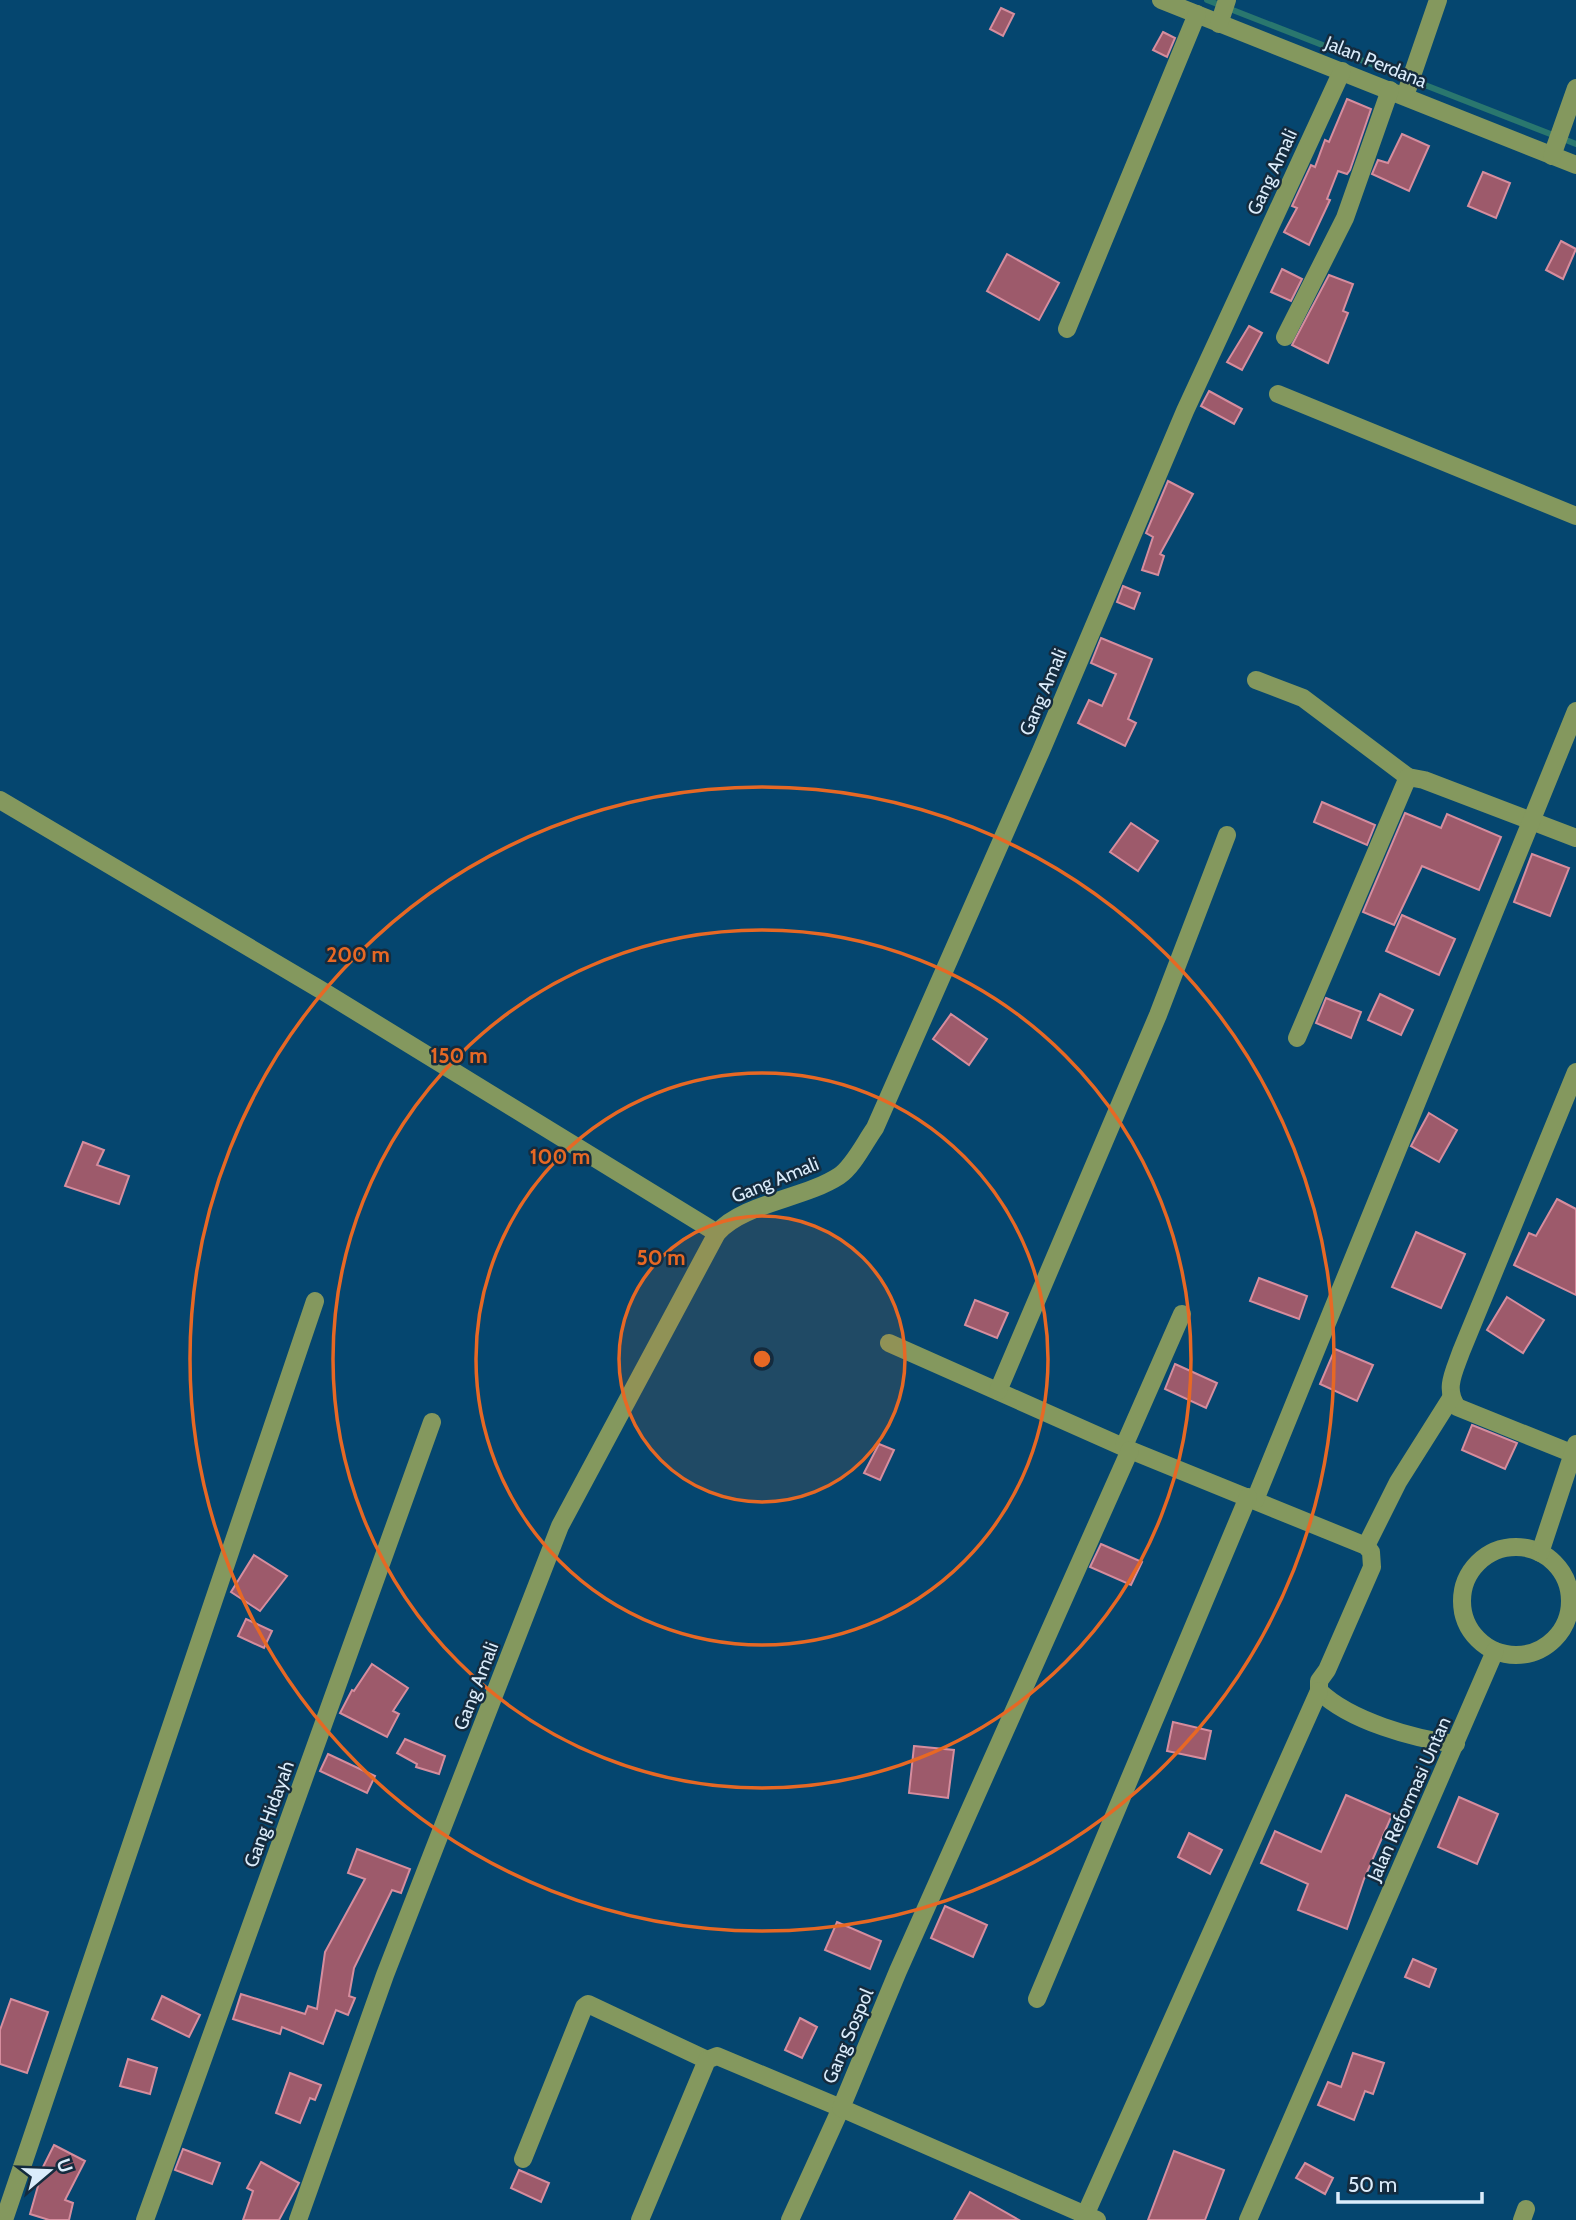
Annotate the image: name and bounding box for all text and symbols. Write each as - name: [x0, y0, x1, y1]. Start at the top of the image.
- street label: Jalan Perdana: [1321, 31, 1430, 93]
- street label: Gang Amali: [1242, 125, 1302, 219]
- street label: Gang Amali: [1014, 645, 1072, 739]
- text: 200 m: [326, 942, 390, 967]
- text: 150 m: [431, 1043, 487, 1068]
- text: 100 m: [530, 1144, 590, 1169]
- street label: Gang Amali: [728, 1152, 822, 1208]
- text: 50 m: [636, 1245, 686, 1270]
- centre of rings: [750, 1347, 774, 1371]
- street label: Gang Amali: [449, 1639, 503, 1733]
- street label: Jalan Reformasi Untan: [1362, 1713, 1456, 1886]
- street label: Gang Hidayah: [239, 1758, 299, 1870]
- street label: Gang Sospol: [818, 1984, 879, 2087]
- north arrow: [14, 2136, 84, 2206]
- text: U: [52, 2155, 78, 2176]
- scale bar: [1338, 2160, 1482, 2204]
- text: 50 m: [1348, 2172, 1397, 2197]

